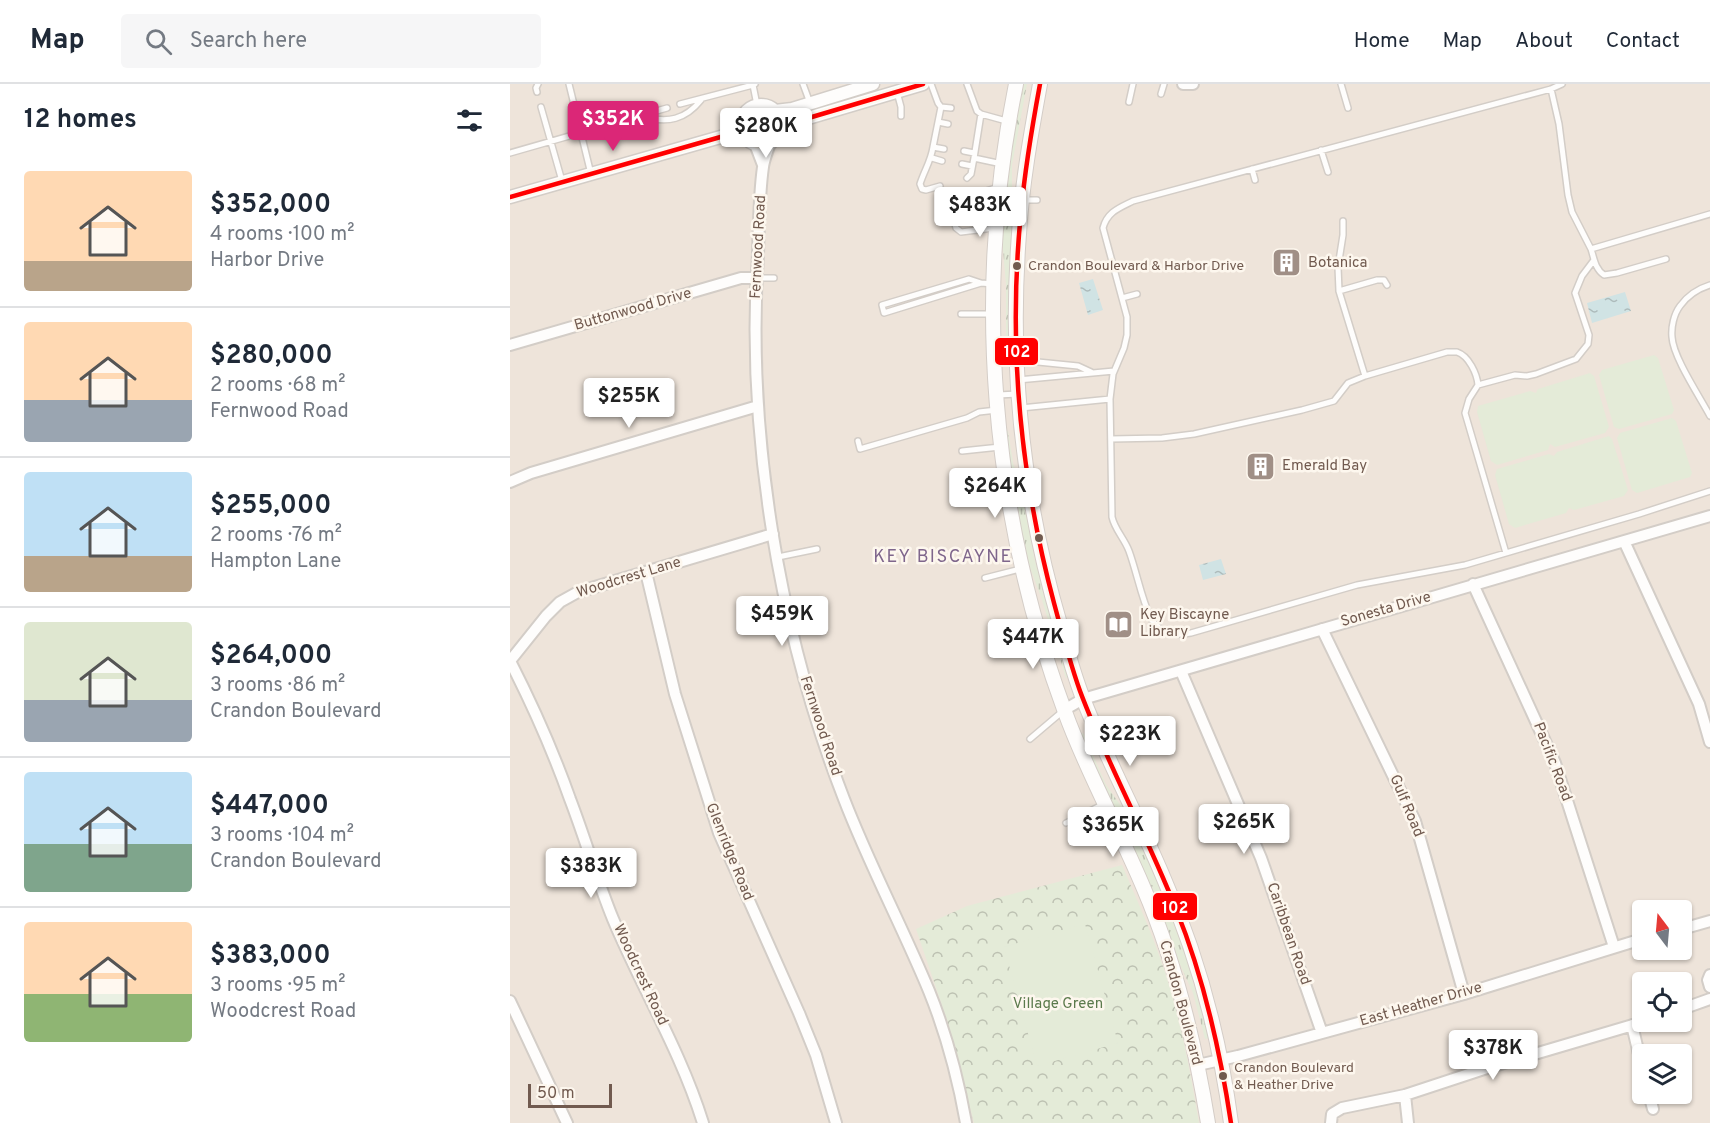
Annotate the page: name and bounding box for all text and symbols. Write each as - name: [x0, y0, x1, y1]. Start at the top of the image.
- search box: [121, 14, 541, 68]
- text: Map: [30, 23, 85, 59]
- icon: search: [142, 25, 175, 58]
- text: Search here: [190, 28, 307, 55]
- text: Home: [1354, 28, 1410, 55]
- text: Map: [1443, 28, 1482, 55]
- text: About: [1515, 28, 1573, 55]
- text: Contact: [1606, 28, 1680, 55]
- pin: $352K: [571, 101, 655, 152]
- text: 12 homes: [24, 104, 137, 137]
- icon: filters: [453, 104, 486, 137]
- text: $352K: [582, 107, 644, 133]
- pin: $280K: [724, 108, 808, 159]
- text: $280K: [734, 114, 798, 140]
- pin: $483K: [938, 187, 1022, 238]
- text: $352,000: [210, 189, 331, 222]
- text: $483K: [948, 193, 1012, 219]
- icon: home: [72, 195, 144, 267]
- street label: Fernwood Road: [747, 195, 771, 299]
- text: 4 rooms · 100 m²: [210, 222, 355, 248]
- building icon: Botanica: [1271, 247, 1303, 279]
- text: Harbor Drive: [210, 248, 324, 274]
- place label: Botanica: [1308, 254, 1367, 273]
- place label: Crandon Boulevard & Harbor Drive: [1028, 258, 1244, 275]
- marker: Crandon Boulevard & Harbor Drive: [1011, 260, 1023, 272]
- street label: Buttonwood Drive: [572, 284, 694, 336]
- line badge: 102: [994, 337, 1039, 366]
- text: $280,000: [210, 340, 333, 373]
- text: 102: [1004, 343, 1030, 363]
- icon: home: [72, 346, 144, 418]
- text: 2 rooms · 68 m²: [210, 373, 346, 399]
- pin: $255K: [587, 378, 671, 429]
- text: $255K: [598, 384, 660, 410]
- text: Fernwood Road: [210, 399, 349, 425]
- building icon: Emerald Bay: [1245, 450, 1277, 482]
- place label: Emerald Bay: [1282, 457, 1367, 476]
- pin: $264K: [953, 468, 1037, 519]
- text: $264K: [963, 474, 1027, 500]
- text: $255,000: [210, 490, 331, 523]
- icon: home: [72, 496, 144, 568]
- text: 2 rooms · 76 m²: [210, 523, 342, 549]
- unlabelled marker: [1033, 532, 1045, 544]
- district label: KEY BISCAYNE: [873, 546, 1013, 569]
- text: Hampton Lane: [210, 549, 341, 575]
- street label: Woodcrest Lane: [575, 553, 683, 603]
- street label: Sonesta Drive: [1339, 588, 1433, 632]
- pin: $459K: [740, 596, 824, 647]
- text: $459K: [750, 602, 814, 628]
- place label: Key Biscayne Library: [1140, 606, 1229, 642]
- library icon: Key Biscayne Library: [1103, 608, 1135, 640]
- pin: $447K: [991, 619, 1075, 670]
- text: $447K: [1002, 625, 1064, 651]
- text: $264,000: [210, 640, 332, 673]
- icon: home: [72, 646, 144, 718]
- text: 3 rooms · 86 m²: [210, 673, 345, 699]
- street label: Fernwood Road: [795, 674, 845, 778]
- text: Crandon Boulevard: [210, 699, 381, 725]
- pin: $223K: [1088, 716, 1172, 767]
- street label: Pacific Road: [1528, 720, 1576, 804]
- text: $223K: [1099, 722, 1161, 748]
- street label: Gulf Road: [1384, 772, 1428, 840]
- text: $447,000: [210, 790, 329, 823]
- icon: home: [72, 796, 144, 868]
- street label: Glenridge Road: [701, 800, 757, 904]
- pin: $265K: [1202, 804, 1286, 855]
- pin: $365K: [1071, 807, 1155, 858]
- text: $265K: [1213, 810, 1275, 836]
- text: $365K: [1082, 813, 1144, 839]
- text: 3 rooms · 104 m²: [210, 823, 354, 849]
- pin: $383K: [549, 848, 633, 899]
- text: Crandon Boulevard: [210, 849, 381, 875]
- text: $383K: [560, 854, 622, 880]
- street label: Caribbean Road: [1262, 880, 1314, 988]
- line badge: 102: [1152, 892, 1198, 921]
- text: 102: [1162, 899, 1188, 919]
- north arrow: [1632, 900, 1692, 960]
- map controls: [1632, 900, 1692, 1104]
- street label: Woodcrest Road: [608, 921, 672, 1029]
- street label: Crandon Boulevard: [1154, 938, 1206, 1068]
- text: $383,000: [210, 940, 331, 973]
- icon: home: [72, 946, 144, 1018]
- button: locate: [1632, 972, 1692, 1032]
- text: 3 rooms · 95 m²: [210, 973, 346, 999]
- street label: East Heather Drive: [1358, 978, 1484, 1032]
- park label: Village Green: [1013, 995, 1103, 1014]
- text: Woodcrest Road: [210, 999, 356, 1025]
- pin: $378K: [1451, 1030, 1535, 1081]
- text: $378K: [1463, 1036, 1523, 1062]
- button: layers: [1632, 1044, 1692, 1104]
- place label: Crandon Boulevard & Heather Drive: [1234, 1060, 1354, 1094]
- marker: Crandon Boulevard & Heather Drive: [1217, 1070, 1229, 1082]
- scale bar: [528, 1081, 612, 1108]
- text: 50 m: [537, 1084, 575, 1104]

